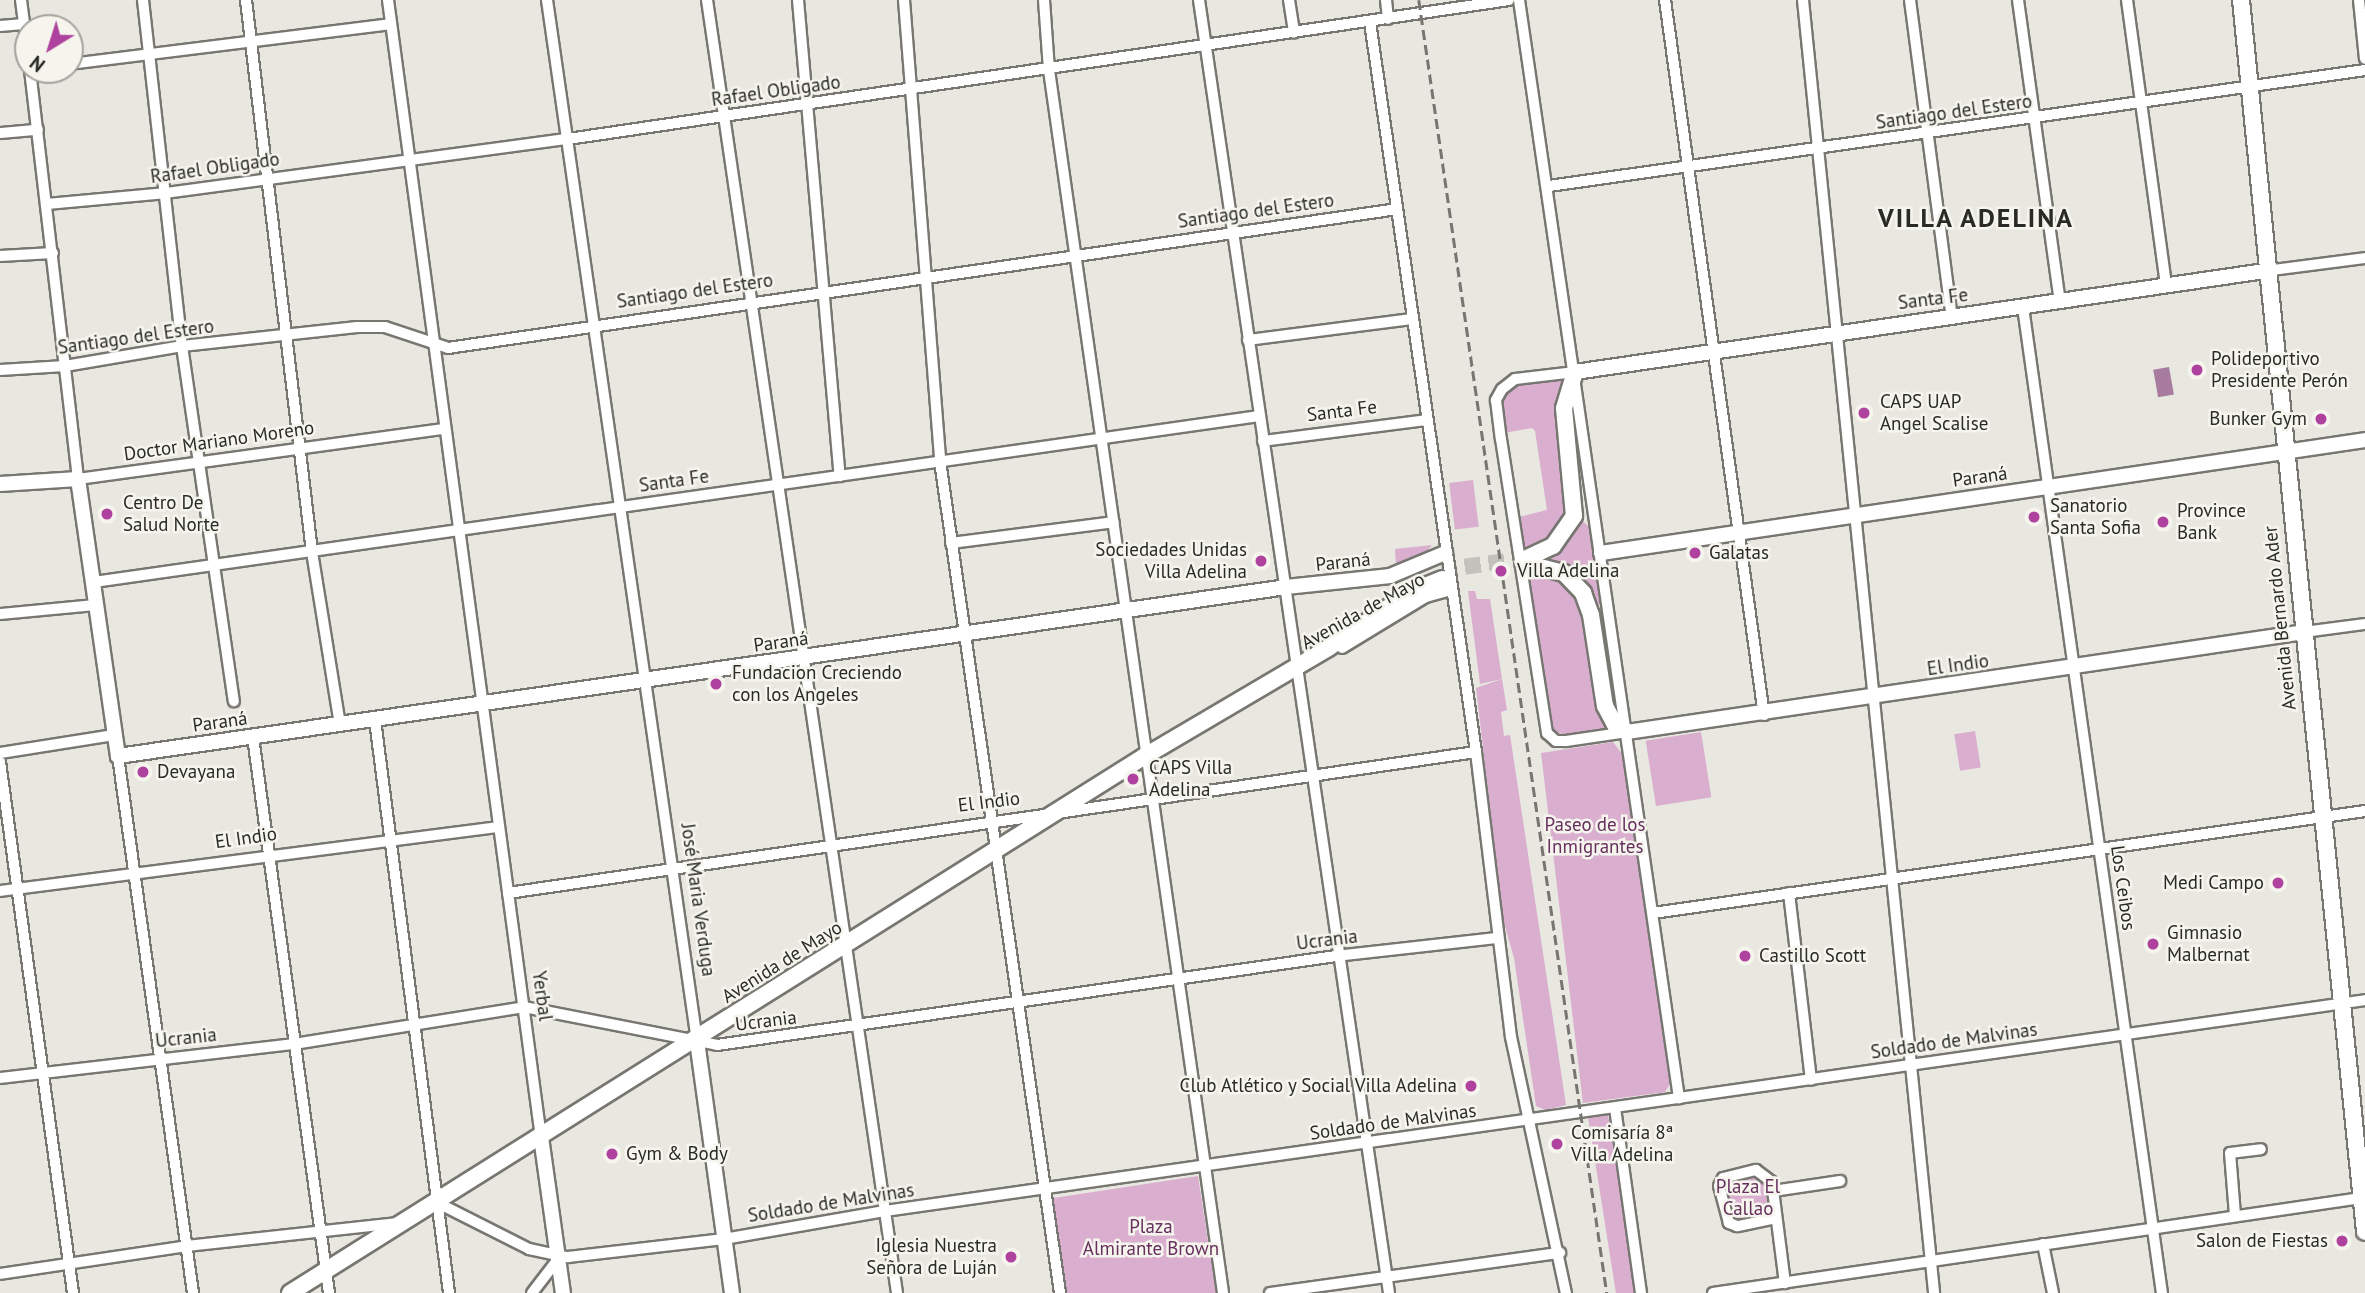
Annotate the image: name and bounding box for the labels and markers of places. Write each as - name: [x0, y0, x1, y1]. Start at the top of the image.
- place label: Polideportivo Presidente Perón: [2211, 348, 2348, 392]
- marker: Polideportivo Presidente Perón: [2189, 362, 2205, 378]
- place label: CAPS UAP Angel Scalise: [1880, 391, 1988, 435]
- marker: CAPS UAP Angel Scalise: [1854, 403, 1874, 423]
- place label: Bunker Gym: [2209, 408, 2307, 430]
- marker: Bunker Gym: [2313, 411, 2329, 427]
- place label: Centro De Salud Norte: [123, 492, 219, 536]
- place label: Sanatorio Santa Sofia: [2050, 495, 2141, 539]
- place label: Province Bank: [2177, 500, 2246, 544]
- marker: Centro De Salud Norte: [97, 504, 117, 524]
- marker: Sanatorio Santa Sofia: [2024, 507, 2044, 527]
- marker: Province Bank: [2155, 514, 2171, 530]
- place label: Sociedades Unidas Villa Adelina: [1095, 539, 1247, 583]
- place label: Galatas: [1709, 542, 1769, 564]
- marker: Galatas: [1687, 545, 1703, 561]
- marker: Sociedades Unidas Villa Adelina: [1253, 553, 1269, 569]
- place label: Villa Adelina: [1517, 560, 1620, 582]
- marker: Villa Adelina: [1491, 561, 1511, 581]
- place label: Fundacion Creciendo con los Angeles: [732, 662, 902, 706]
- marker: Fundacion Creciendo con los Angeles: [706, 674, 726, 694]
- place label: CAPS Villa Adelina: [1149, 757, 1233, 801]
- place label: Devayana: [157, 761, 235, 783]
- marker: Devayana: [135, 764, 151, 780]
- marker: CAPS Villa Adelina: [1123, 769, 1143, 789]
- place label: Medi Campo: [2163, 872, 2264, 894]
- marker: Medi Campo: [2270, 875, 2286, 891]
- place label: Gimnasio Malbernat: [2167, 922, 2250, 966]
- marker: Gimnasio Malbernat: [2145, 936, 2161, 952]
- place label: Castillo Scott: [1759, 945, 1866, 967]
- marker: Castillo Scott: [1737, 948, 1753, 964]
- place label: Club Atlético y Social Villa Adelina: [1177, 1075, 1457, 1097]
- marker: Club Atlético y Social Villa Adelina: [1463, 1078, 1479, 1094]
- place label: Comisaría 8ª Villa Adelina: [1571, 1122, 1674, 1166]
- marker: Comisaría 8ª Villa Adelina: [1549, 1136, 1565, 1152]
- place label: Gym & Body: [626, 1143, 728, 1165]
- marker: Gym & Body: [604, 1146, 620, 1162]
- place label: Salon de Fiestas: [2196, 1230, 2328, 1252]
- marker: Salon de Fiestas: [2334, 1233, 2350, 1249]
- place label: Iglesia Nuestra Señora de Luján: [866, 1235, 997, 1279]
- marker: Iglesia Nuestra Señora de Luján: [1003, 1249, 1019, 1265]

